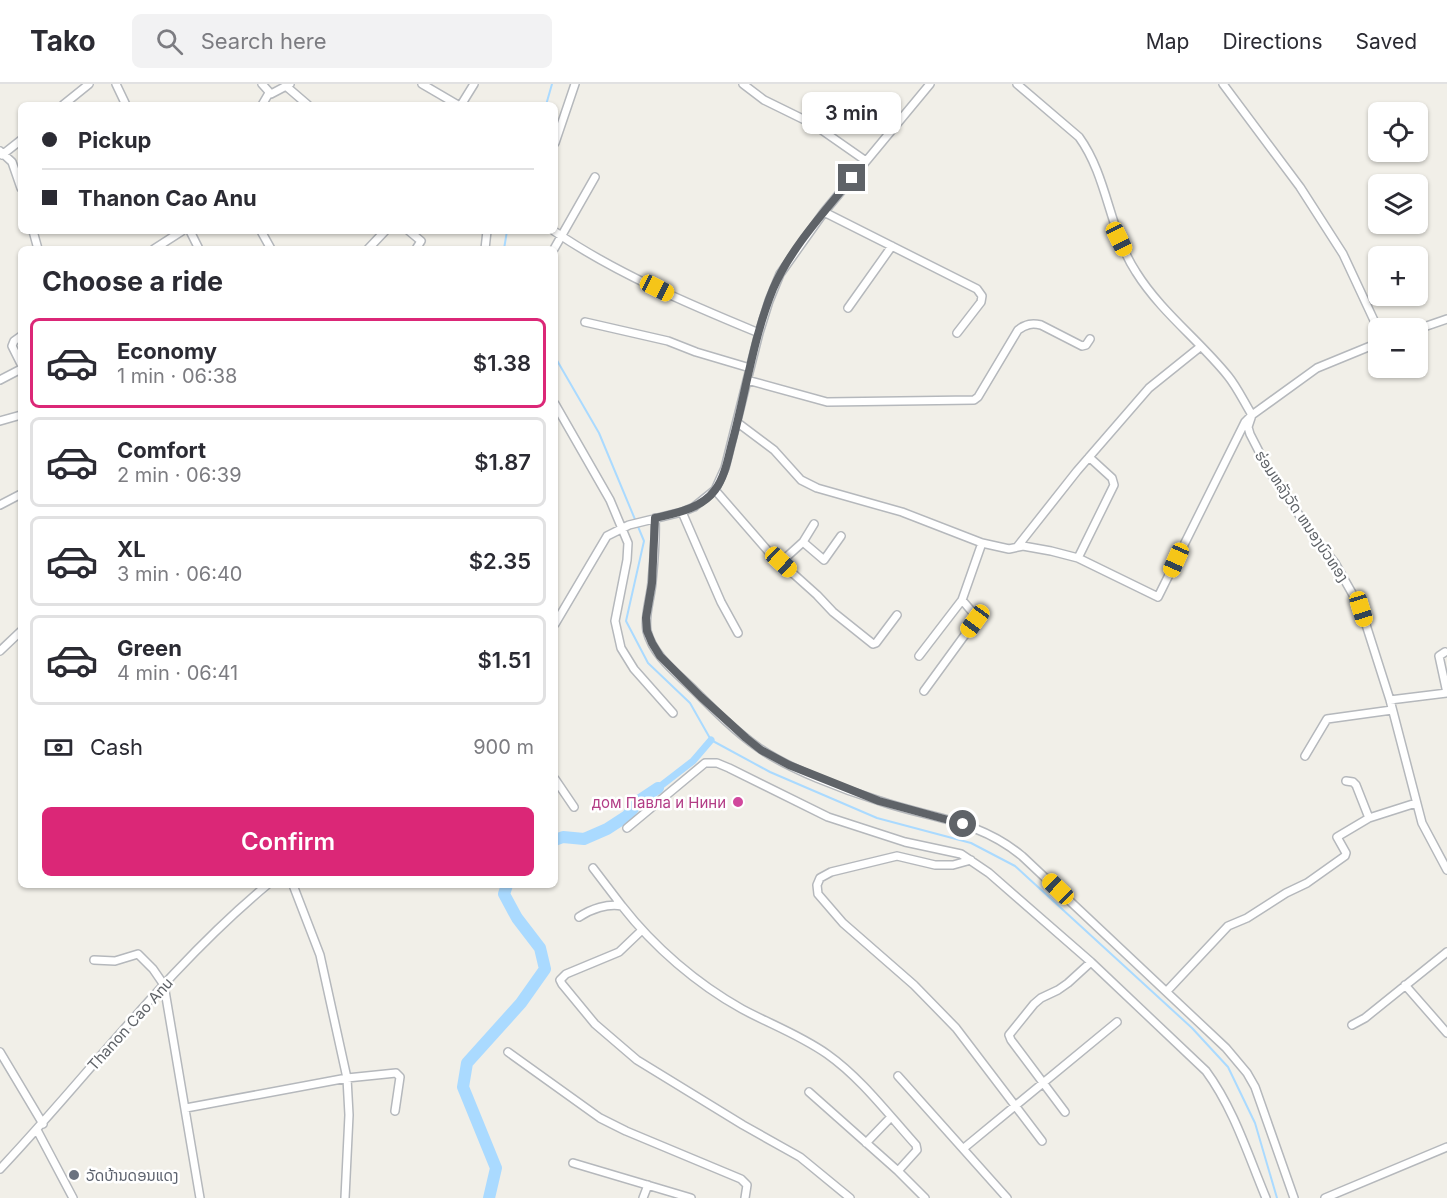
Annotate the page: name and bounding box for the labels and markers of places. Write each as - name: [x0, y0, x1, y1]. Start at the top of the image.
- place label: дом Павла и Нини: [592, 793, 726, 812]
- marker: дом Павла и Нини: [731, 795, 745, 809]
- place label: ວັດບ້ານດອນແດງ: [86, 1166, 178, 1185]
- marker: ວັດບ້ານດອນແດງ: [67, 1168, 81, 1182]

